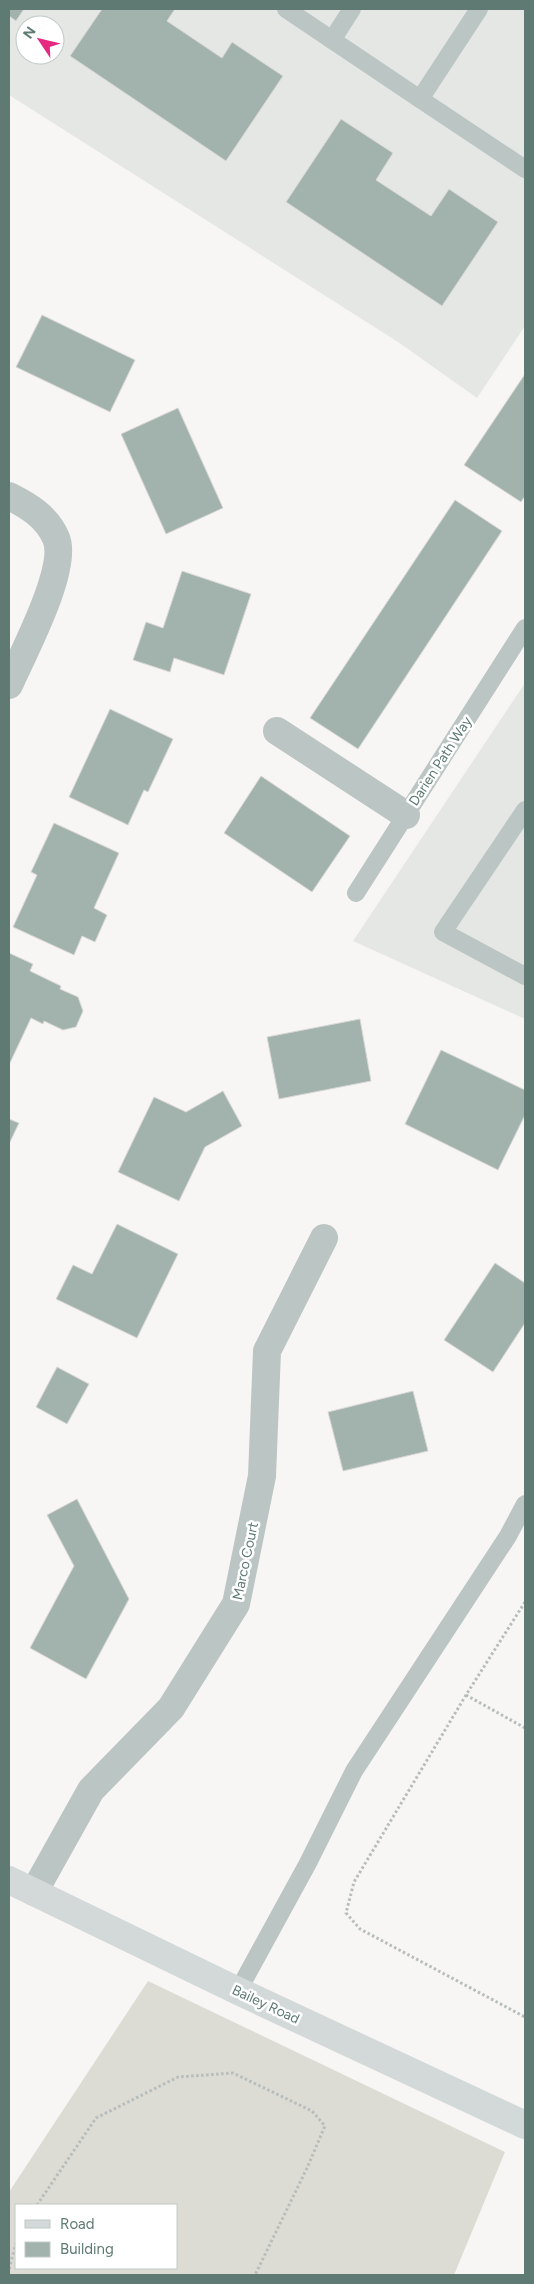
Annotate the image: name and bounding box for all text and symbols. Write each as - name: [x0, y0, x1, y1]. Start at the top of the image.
- north arrow: [15, 15, 65, 65]
- text: N: [20, 24, 40, 42]
- street label: Darien Path Way: [405, 713, 476, 809]
- street label: Marco Court: [229, 1521, 262, 1601]
- street label: Bailey Road: [229, 1981, 302, 2027]
- legend: [15, 2204, 178, 2269]
- text: Road: [60, 2215, 95, 2233]
- text: Building: [60, 2240, 114, 2258]

